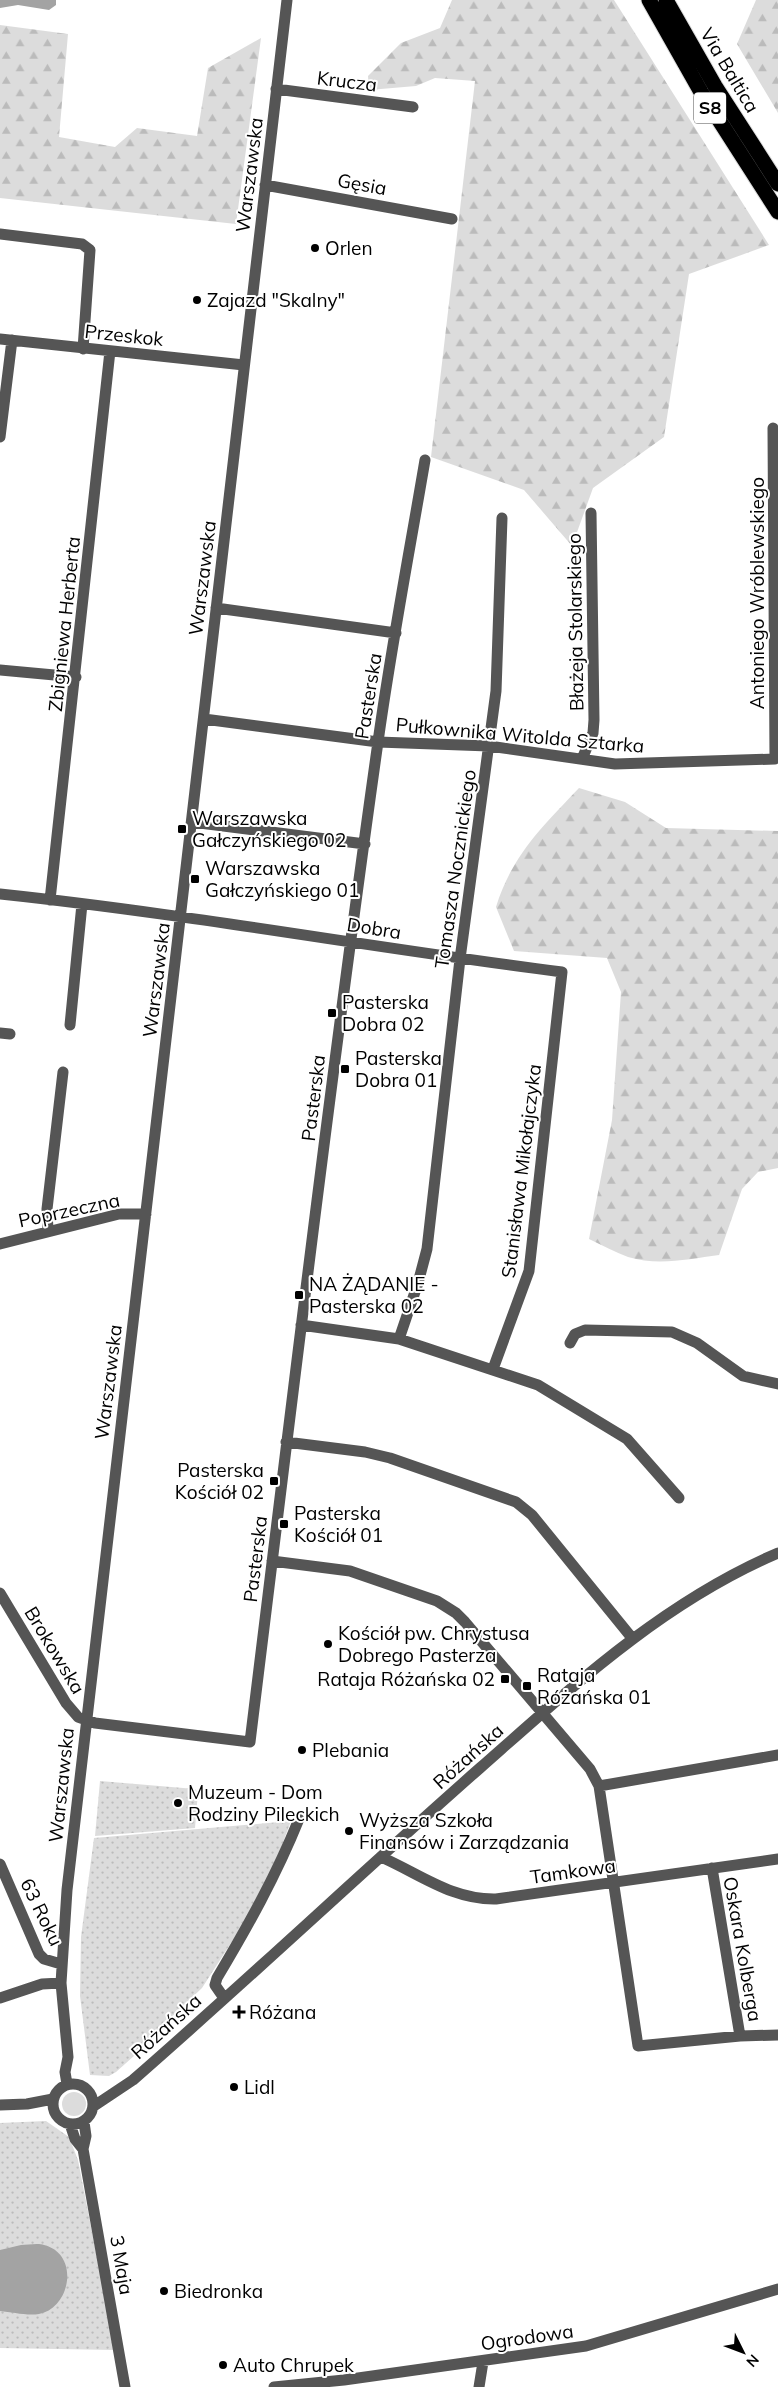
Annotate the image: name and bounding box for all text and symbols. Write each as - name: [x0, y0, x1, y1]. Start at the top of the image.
- street label: Via Baltica: [695, 23, 765, 117]
- street label: Krucza: [316, 65, 378, 97]
- road number: S8: [694, 92, 726, 124]
- street label: Warszawska: [230, 116, 268, 234]
- street label: Gęsia: [336, 168, 388, 200]
- place label: Orlen: [325, 236, 373, 260]
- marker: Orlen: [309, 242, 321, 254]
- place label: Zajazd "Skalny": [207, 288, 345, 312]
- marker: Zajazd "Skalny": [191, 294, 203, 306]
- street label: Przeskok: [84, 319, 165, 351]
- street label: Antoniego Wróblewskiego: [745, 477, 769, 709]
- street label: Warszawska: [183, 519, 221, 637]
- street label: Błażeja Stolarskiego: [561, 533, 589, 711]
- street label: Zbigniewa Herberta: [43, 535, 85, 713]
- street label: Pasterska: [349, 651, 387, 741]
- street label: Pułkownika Witolda Sztarka: [395, 712, 645, 758]
- street label: Tomasza Nocznickiego: [429, 768, 481, 970]
- place label: Warszawska Gałczyńskiego 02: [192, 806, 346, 852]
- marker: Warszawska Gałczyńskiego 02: [176, 823, 188, 835]
- place label: Warszawska Gałczyńskiego 01: [205, 856, 359, 902]
- marker: Warszawska Gałczyńskiego 01: [189, 873, 201, 885]
- street label: Dobra: [345, 912, 403, 944]
- street label: Warszawska: [137, 921, 175, 1039]
- place label: Pasterska Dobra 02: [342, 990, 429, 1036]
- marker: Pasterska Dobra 02: [326, 1007, 338, 1019]
- place label: Pasterska Dobra 01: [355, 1046, 442, 1092]
- street label: Pasterska: [296, 1053, 330, 1143]
- marker: Pasterska Dobra 01: [339, 1063, 351, 1075]
- street label: Stanisława Mikołajczyka: [496, 1063, 546, 1279]
- street label: Poprzeczna: [16, 1188, 122, 1232]
- place label: NA ŻĄDANIE - Pasterska 02: [309, 1272, 439, 1318]
- marker: NA ŻĄDANIE - Pasterska 02: [293, 1289, 305, 1301]
- street label: Warszawska: [89, 1323, 127, 1441]
- place label: Pasterska Kościół 02: [175, 1458, 264, 1504]
- marker: Pasterska Kościół 02: [268, 1475, 280, 1487]
- place label: Pasterska Kościół 01: [294, 1501, 383, 1547]
- street label: Pasterska: [238, 1514, 272, 1604]
- marker: Pasterska Kościół 01: [278, 1518, 290, 1530]
- street label: Brokowska: [20, 1602, 90, 1698]
- place label: Kościół pw. Chrystusa Dobrego Pasterza: [338, 1621, 530, 1667]
- marker: Kościół pw. Chrystusa Dobrego Pasterza: [322, 1638, 334, 1650]
- place label: Rataja Różańska 01: [537, 1663, 651, 1709]
- place label: Rataja Różańska 02: [317, 1667, 495, 1691]
- marker: Rataja Różańska 02: [499, 1673, 511, 1685]
- marker: Rataja Różańska 01: [521, 1680, 533, 1692]
- street label: Różańska: [428, 1718, 508, 1794]
- street label: Warszawska: [43, 1726, 79, 1844]
- place label: Plebania: [312, 1738, 389, 1762]
- marker: Plebania: [296, 1744, 308, 1756]
- place label: Muzeum - Dom Rodziny Pileckich: [188, 1780, 340, 1826]
- marker: Muzeum - Dom Rodziny Pileckich: [172, 1797, 184, 1809]
- place label: Wyższa Szkoła Finansów i Zarządzania: [359, 1808, 569, 1854]
- marker: Wyższa Szkoła Finansów i Zarządzania: [343, 1825, 355, 1837]
- street label: Tamkowa: [529, 1853, 617, 1889]
- street label: 63 Roku: [15, 1874, 69, 1950]
- street label: Oskara Kolberga: [718, 1875, 768, 2023]
- street label: Różańska: [126, 1988, 206, 2064]
- place label: Różana: [249, 2000, 316, 2024]
- marker: Różana: [233, 2006, 245, 2018]
- place label: Lidl: [244, 2075, 275, 2099]
- marker: Lidl: [228, 2081, 240, 2093]
- street label: 3 Maja: [105, 2233, 139, 2297]
- place label: Biedronka: [174, 2279, 263, 2303]
- marker: Biedronka: [158, 2285, 170, 2297]
- street label: Ogrodowa: [479, 2319, 575, 2355]
- north arrow: [718, 2327, 768, 2377]
- text: N: [742, 2351, 763, 2371]
- place label: Auto Chrupek: [233, 2353, 354, 2377]
- marker: Auto Chrupek: [217, 2359, 229, 2371]

